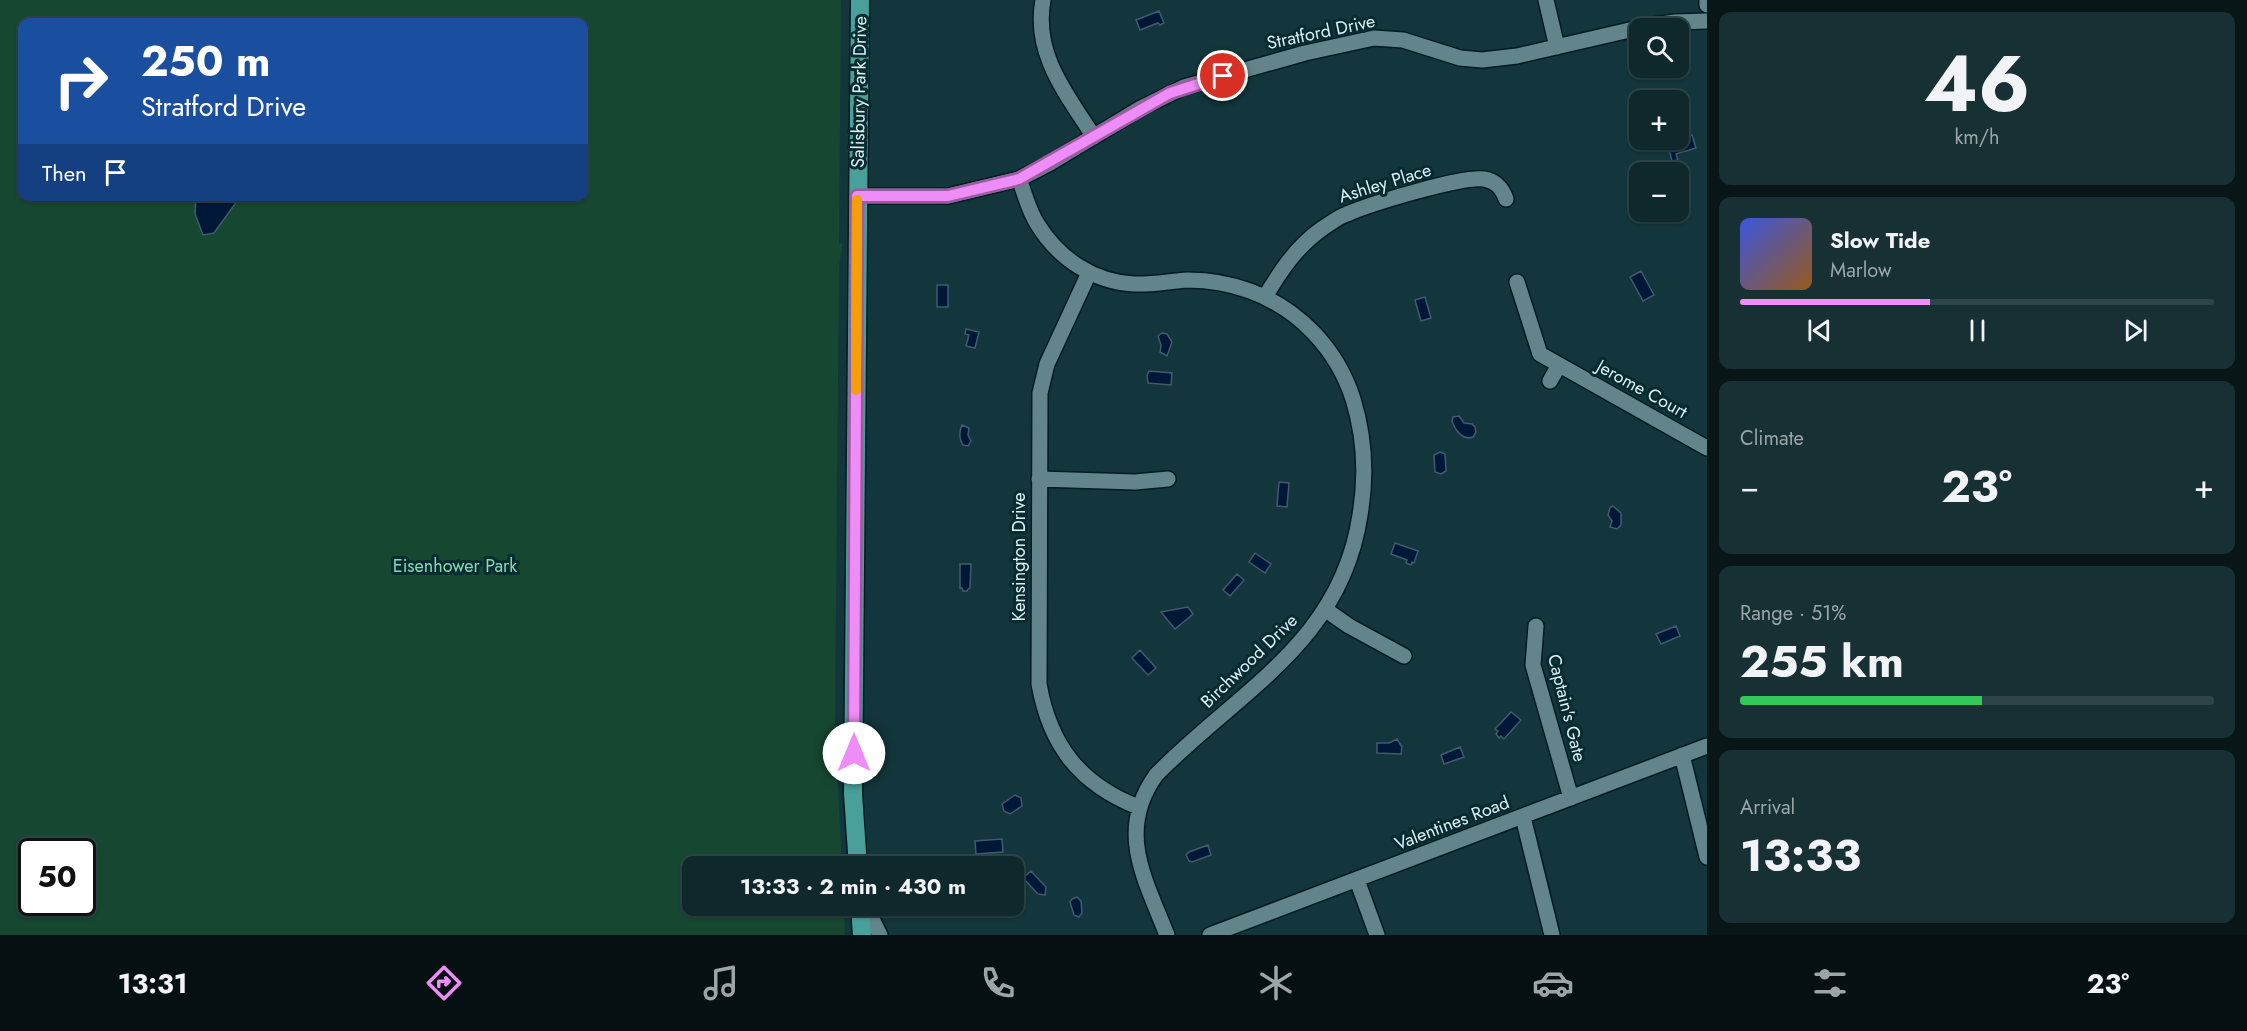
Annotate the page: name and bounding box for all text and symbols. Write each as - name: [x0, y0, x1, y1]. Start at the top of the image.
- street label: Stratford Drive: [1264, 8, 1378, 56]
- street label: Salisbury Park Drive: [845, 16, 873, 168]
- map controls: [1629, 18, 1689, 222]
- button: search: [1629, 18, 1689, 78]
- text: 46: [1924, 28, 2030, 140]
- text: 250 m: [141, 31, 271, 92]
- icon: right: [42, 42, 120, 120]
- pin: [1197, 50, 1248, 101]
- icon: arrive: [1206, 59, 1239, 92]
- text: Stratford Drive: [141, 87, 306, 126]
- button: +: [1629, 90, 1689, 150]
- text: km/h: [1954, 123, 2000, 152]
- icon: arrive: [99, 156, 132, 189]
- text: Then: [42, 157, 87, 189]
- street label: Ashley Place: [1335, 157, 1435, 209]
- button: −: [1629, 162, 1689, 222]
- text: Slow Tide: [1830, 224, 1930, 256]
- text: Marlow: [1830, 256, 1892, 285]
- icon: previous: [1803, 314, 1836, 347]
- icon: pause: [1961, 314, 1994, 347]
- icon: next: [2119, 314, 2152, 347]
- street label: Jerome Court: [1590, 352, 1693, 425]
- text: Climate: [1740, 424, 1804, 453]
- text: 23°: [1941, 454, 2012, 519]
- text: −: [1740, 463, 1759, 510]
- text: +: [2194, 463, 2214, 510]
- street label: Kensington Drive: [1006, 492, 1032, 622]
- park label: Eisenhower Park: [393, 553, 517, 579]
- text: Range · 51%: [1740, 599, 1846, 628]
- street label: Birchwood Drive: [1195, 608, 1303, 714]
- text: 255 km: [1740, 629, 1904, 694]
- street label: Captain's Gate: [1541, 651, 1593, 765]
- position arrow: [822, 721, 886, 785]
- street label: Valentines Road: [1391, 789, 1513, 857]
- text: Arrival: [1740, 793, 1795, 822]
- text: 13:33: [1740, 823, 1861, 888]
- speed limit sign: 50: [18, 838, 96, 916]
- text: 13:33 · 2 min · 430 m: [740, 870, 966, 902]
- icon: directions: [423, 962, 465, 1004]
- icon: music: [700, 962, 742, 1004]
- icon: phone: [977, 962, 1019, 1004]
- icon: climate: [1255, 962, 1297, 1004]
- icon: car: [1532, 962, 1574, 1004]
- icon: filters: [1809, 962, 1851, 1004]
- text: 13:31: [118, 964, 187, 1003]
- text: 23°: [2087, 964, 2129, 1003]

